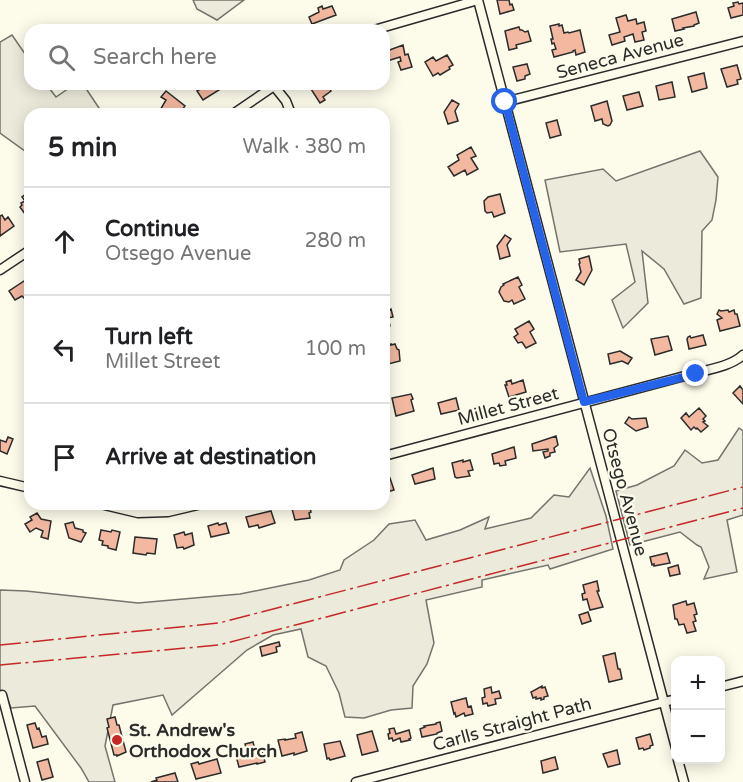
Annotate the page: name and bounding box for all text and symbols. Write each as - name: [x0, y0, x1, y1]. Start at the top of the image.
- search box: [24, 24, 390, 90]
- street label: Seneca Avenue: [554, 28, 686, 84]
- icon: search: [45, 41, 78, 74]
- text: Search here: [93, 44, 217, 70]
- route start: [491, 88, 517, 114]
- text: 5 min: [48, 132, 117, 163]
- text: Walk · 380 m: [243, 135, 366, 159]
- text: Continue: [105, 216, 200, 242]
- icon: ahead: [48, 225, 81, 258]
- text: 280 m: [305, 229, 366, 253]
- text: Otsego Avenue: [105, 242, 251, 266]
- text: Turn left: [105, 324, 193, 350]
- icon: left: [48, 333, 81, 366]
- text: 100 m: [305, 337, 366, 361]
- text: Millet Street: [105, 350, 220, 374]
- route end: [682, 360, 708, 386]
- street label: Millet Street: [455, 382, 561, 430]
- street label: Otsego Avenue: [597, 426, 653, 558]
- icon: arrive: [48, 441, 81, 474]
- text: Arrive at destination: [105, 444, 316, 470]
- map controls: [671, 656, 725, 764]
- button: +: [671, 656, 725, 710]
- street label: Carlls Straight Path: [430, 692, 594, 756]
- button: −: [671, 710, 725, 764]
- place label: St. Andrew's Orthodox Church: [129, 719, 277, 762]
- marker: St. Andrew's Orthodox Church: [110, 733, 124, 747]

